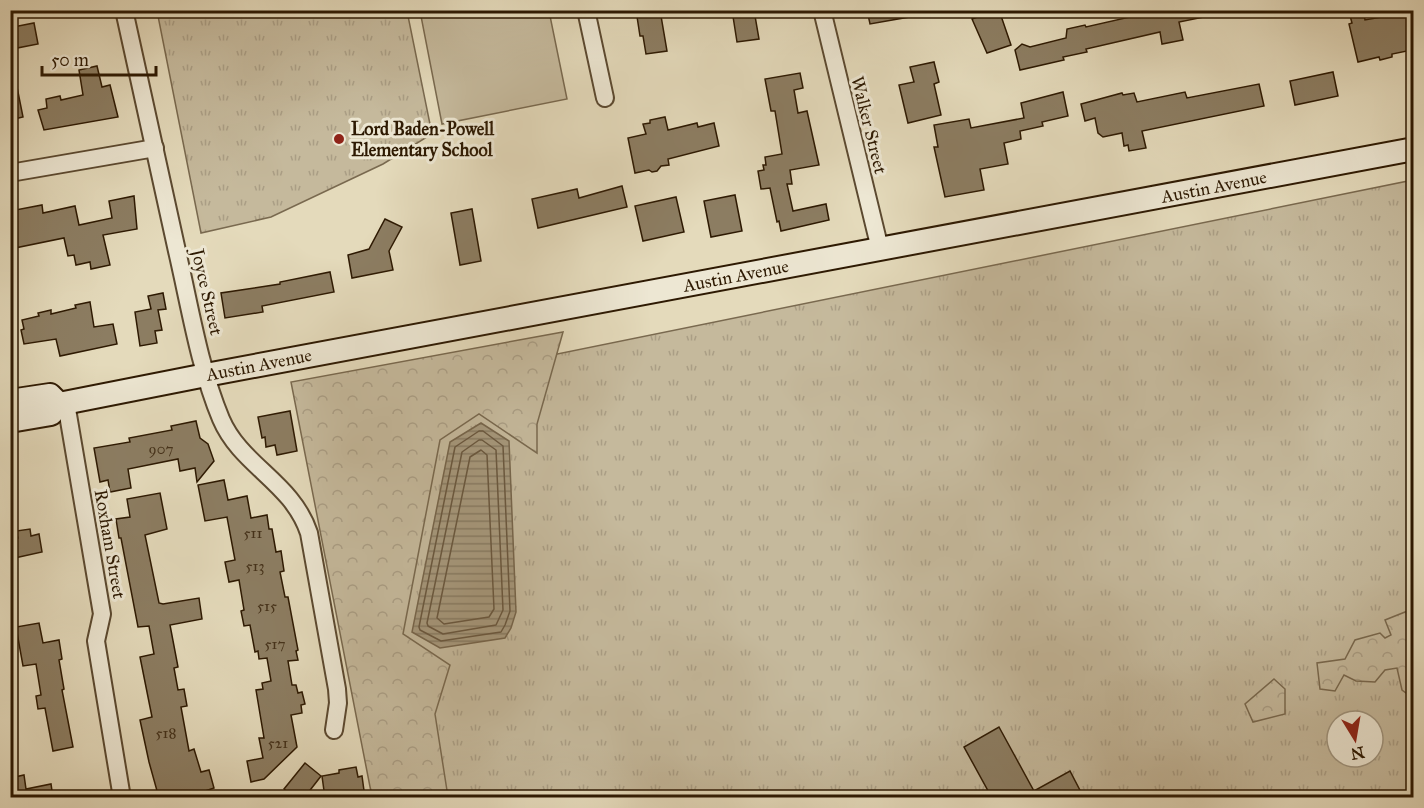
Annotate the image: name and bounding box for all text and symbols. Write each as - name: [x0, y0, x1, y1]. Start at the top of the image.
- scale bar: [42, 39, 156, 77]
- text: 50 m: [51, 49, 89, 71]
- street label: Walker Street: [846, 74, 892, 177]
- place label: Lord Baden-Powell Elementary School: [351, 118, 495, 162]
- marker: Lord Baden-Powell Elementary School: [332, 132, 346, 146]
- street label: Austin Avenue: [1158, 166, 1269, 208]
- street label: Joyce Street: [185, 245, 228, 338]
- street label: Austin Avenue: [680, 255, 791, 297]
- street label: Austin Avenue: [203, 344, 314, 386]
- house number: 907: [149, 440, 173, 458]
- street label: Roxham Street: [90, 487, 131, 601]
- house number: 511: [244, 524, 262, 542]
- house number: 513: [246, 557, 264, 575]
- house number: 515: [257, 597, 277, 615]
- house number: 517: [265, 635, 285, 653]
- north arrow: [1325, 709, 1385, 769]
- house number: 518: [156, 724, 176, 742]
- house number: 521: [268, 734, 288, 752]
- text: N: [1349, 743, 1366, 764]

